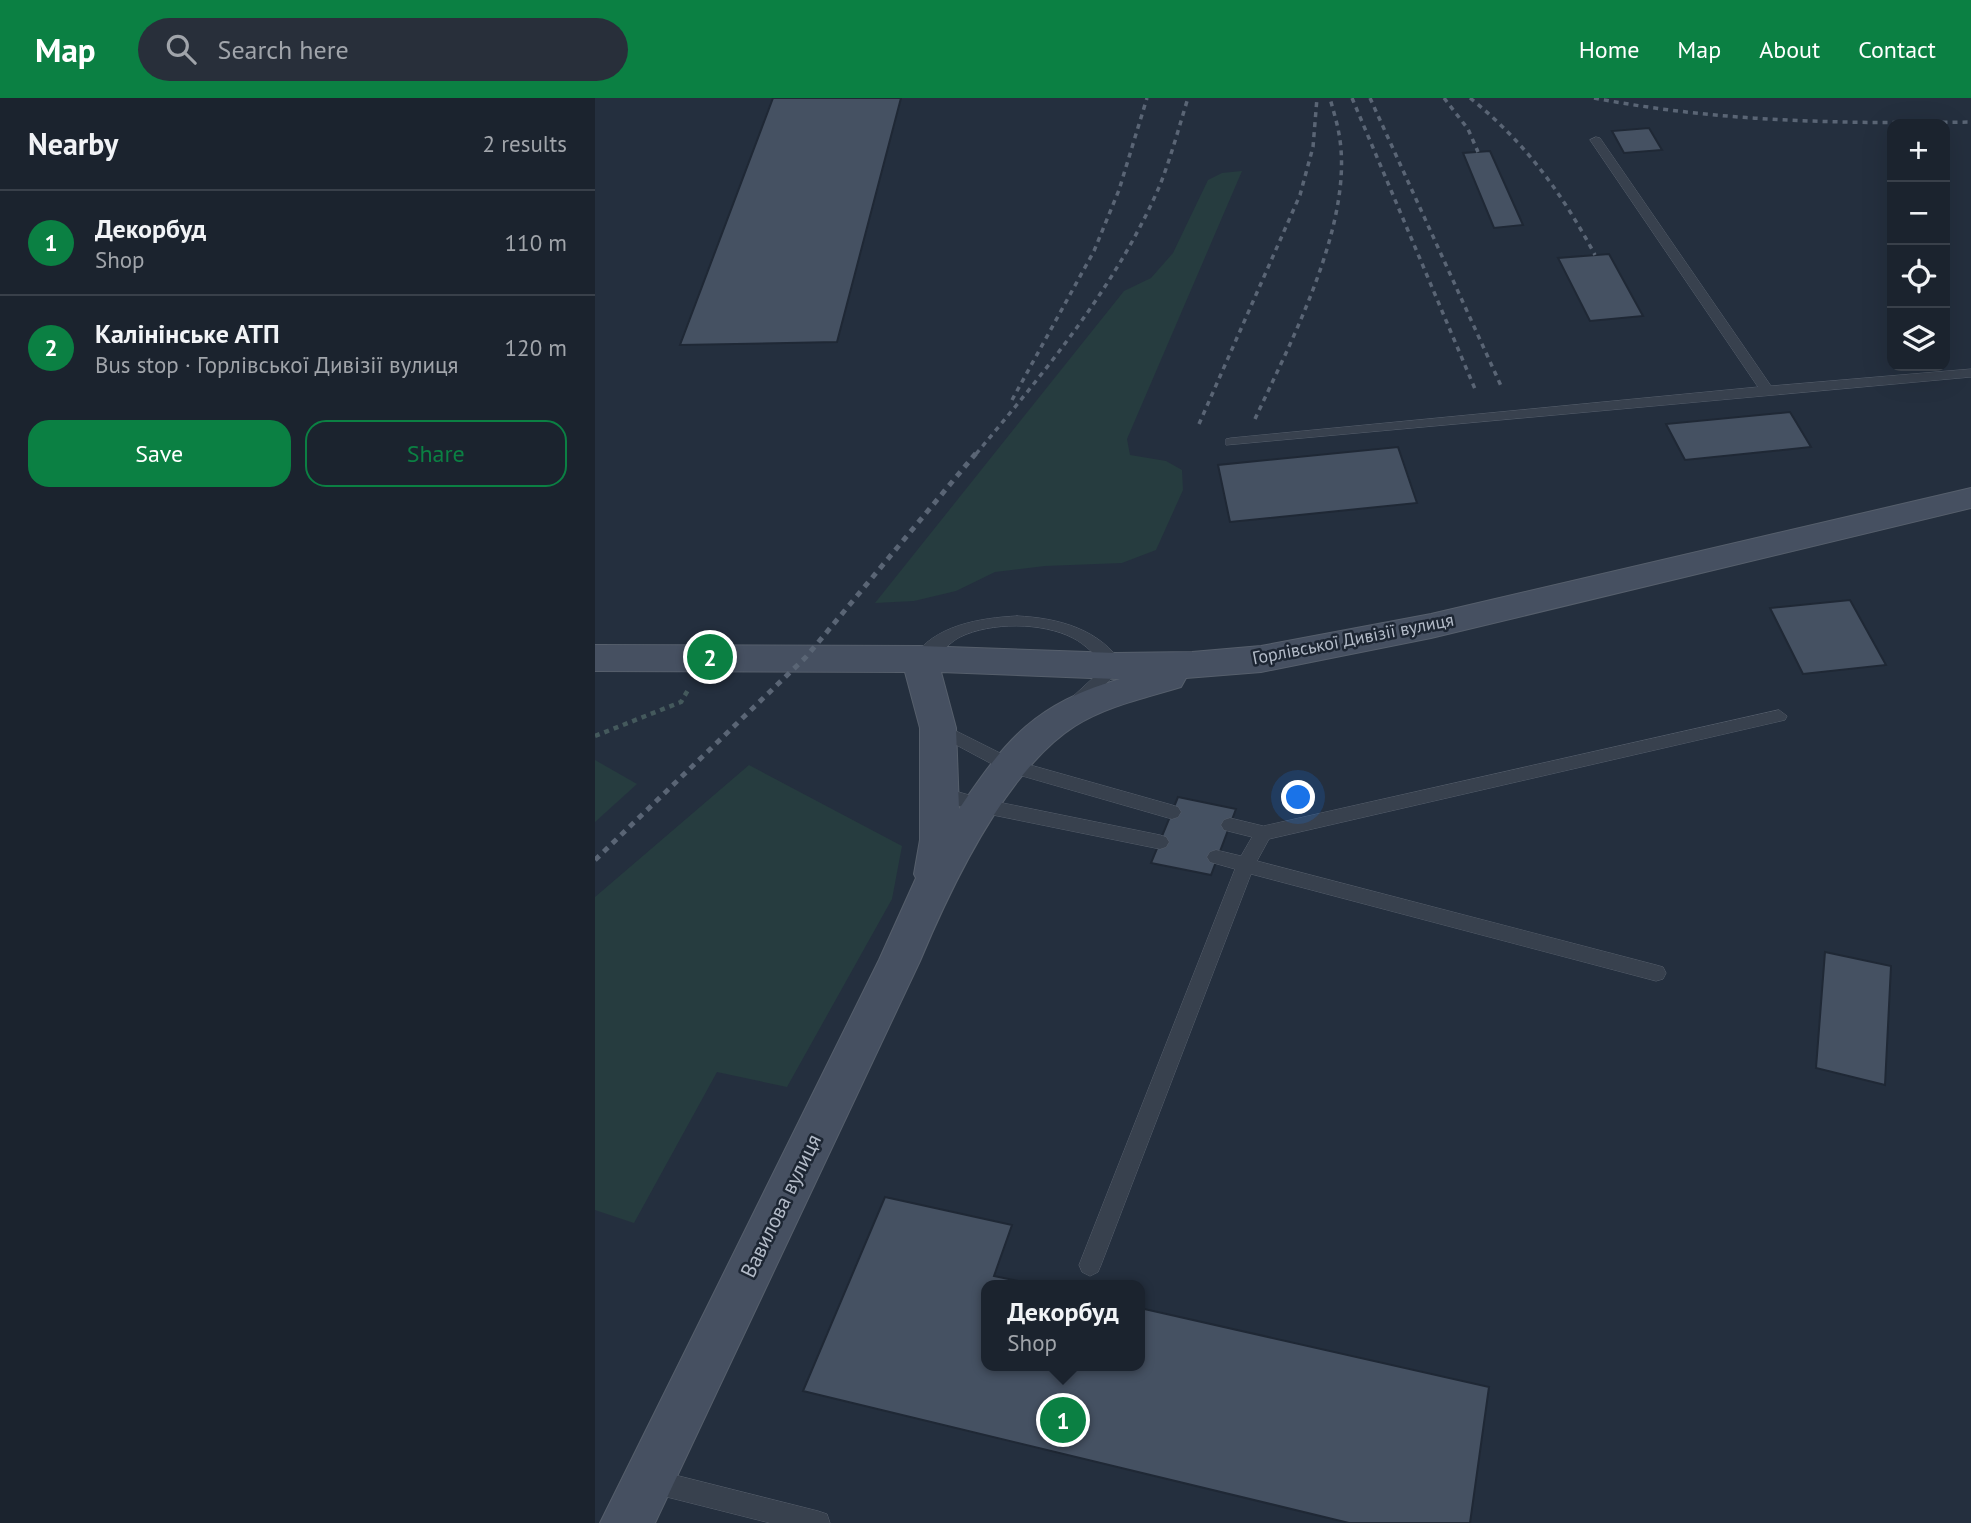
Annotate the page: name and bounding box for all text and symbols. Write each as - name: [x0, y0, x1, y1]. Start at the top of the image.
- search box: [138, 18, 628, 81]
- text: Map: [35, 28, 96, 71]
- icon: search: [162, 30, 200, 68]
- text: Search here: [218, 33, 349, 66]
- text: Home: [1579, 34, 1639, 65]
- text: Map: [1677, 34, 1721, 65]
- text: About: [1759, 34, 1820, 65]
- text: Contact: [1858, 34, 1936, 65]
- map controls: [1887, 119, 1950, 371]
- button: +: [1887, 119, 1950, 182]
- text: Nearby: [28, 124, 118, 163]
- text: 2 results: [483, 129, 567, 158]
- button: −: [1887, 182, 1950, 245]
- text: Декорбуд: [95, 212, 206, 245]
- text: 1: [44, 228, 58, 257]
- text: 110 m: [505, 228, 567, 257]
- text: Shop: [95, 245, 145, 274]
- button: locate: [1887, 245, 1950, 308]
- button: layers: [1887, 308, 1950, 371]
- text: Калінінське АТП: [95, 317, 280, 350]
- text: 2: [44, 333, 58, 362]
- text: 120 m: [505, 333, 567, 362]
- text: Bus stop · Горлівської Дивізії вулиця: [95, 350, 459, 379]
- button: Save: [28, 420, 291, 487]
- button: Share: [305, 420, 567, 487]
- street label: Горлівської Дивізії вулиця: [1250, 608, 1456, 669]
- pin: 2: [687, 631, 733, 683]
- your location: [1281, 780, 1315, 814]
- street label: Вавилова вулиця: [734, 1130, 827, 1282]
- popup: [981, 1280, 1145, 1371]
- text: Декорбуд: [1007, 1295, 1119, 1328]
- text: Shop: [1007, 1328, 1057, 1357]
- pin: 1: [1040, 1394, 1086, 1446]

